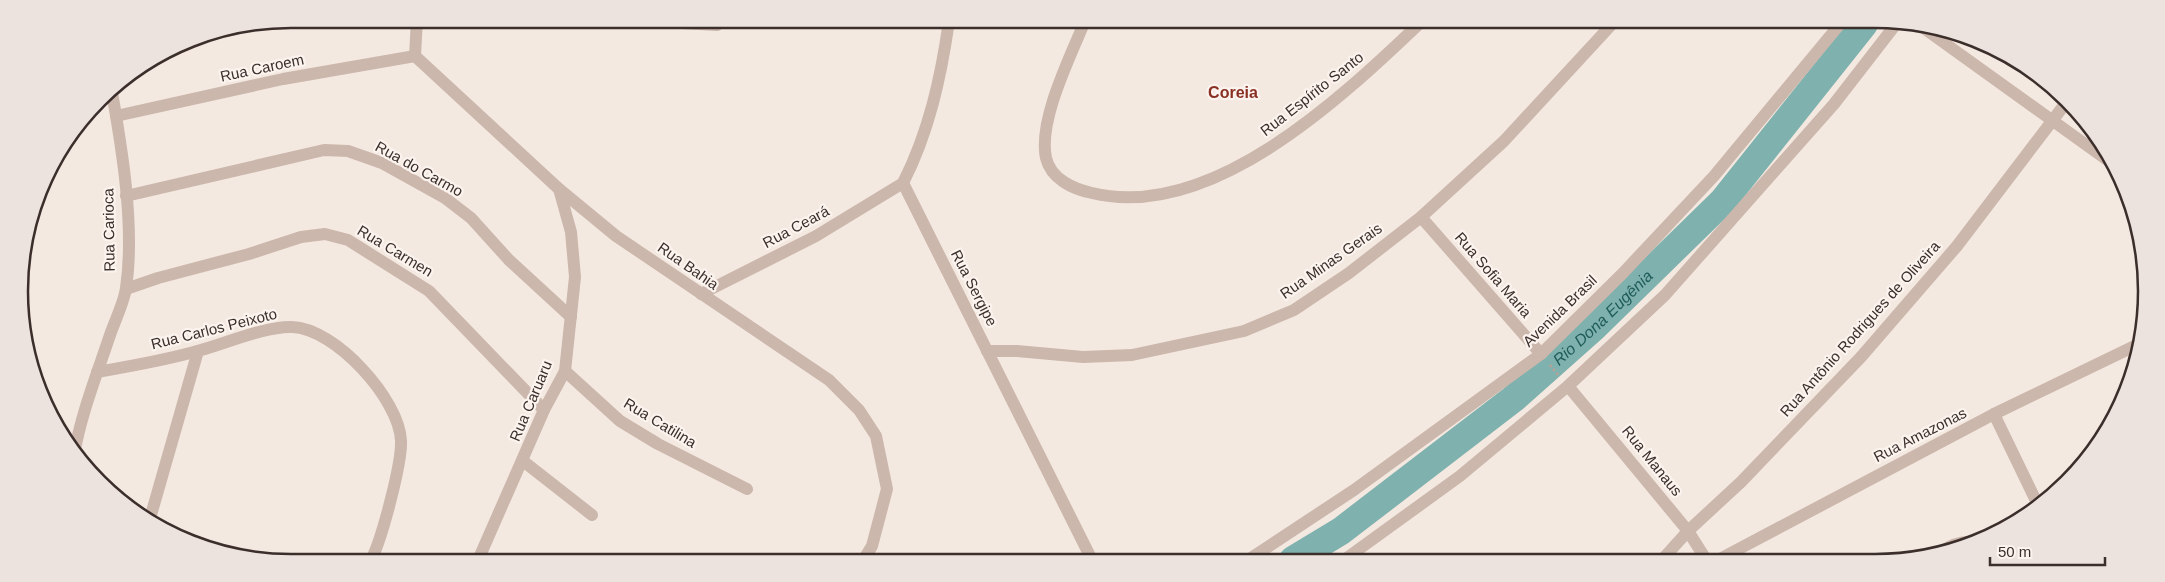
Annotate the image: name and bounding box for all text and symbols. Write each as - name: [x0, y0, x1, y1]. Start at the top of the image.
- street label: Rua Espírito Santo: [1257, 48, 1367, 139]
- street label: Rua Caroem: [219, 50, 305, 85]
- district label: Coreia: [1208, 84, 1258, 101]
- street label: Rua do Carmo: [372, 137, 466, 200]
- street label: Rua Carioca: [99, 188, 118, 272]
- street label: Rua Ceará: [760, 202, 832, 251]
- street label: Rua Minas Gerais: [1277, 219, 1385, 302]
- street label: Rua Carmen: [354, 221, 436, 280]
- street label: Rua Sofia Maria: [1452, 229, 1535, 321]
- street label: Rua Antônio Rodrigues de Oliveira: [1776, 237, 1943, 420]
- street label: Rua Bahia: [655, 239, 722, 293]
- street label: Rua Sergipe: [948, 247, 1001, 329]
- water label: Rio Dona Eugênia: [1550, 267, 1656, 368]
- street label: Avenida Brasil: [1519, 271, 1600, 350]
- street label: Rua Carlos Peixoto: [149, 305, 279, 352]
- street label: Rua Caruaru: [506, 358, 555, 444]
- street label: Rua Catilina: [621, 394, 700, 451]
- street label: Rua Amazonas: [1871, 404, 1969, 465]
- street label: Rua Manaus: [1619, 422, 1686, 499]
- scale bar: [1990, 534, 2105, 566]
- text: 50 m: [1998, 543, 2031, 560]

